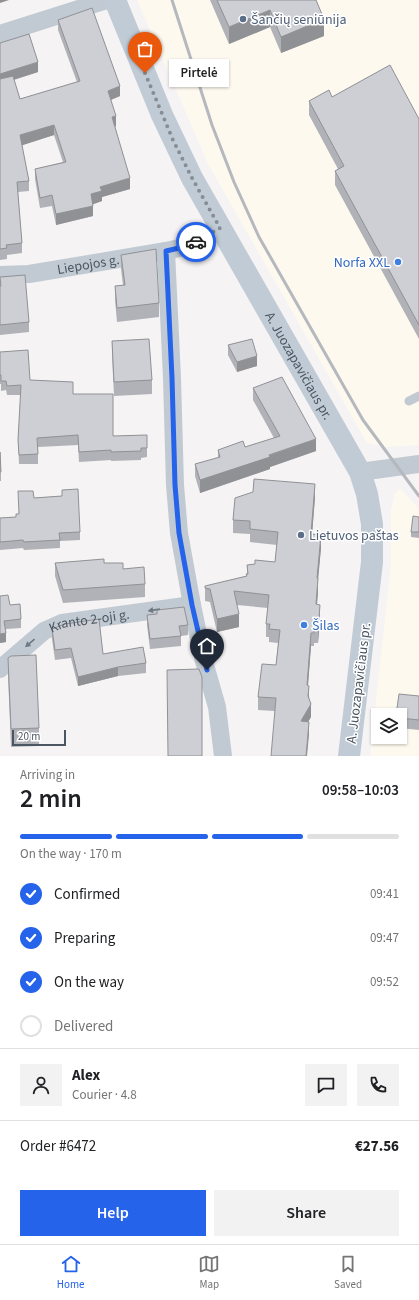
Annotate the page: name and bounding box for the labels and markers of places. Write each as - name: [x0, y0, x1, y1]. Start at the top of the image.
- place label: Šančių seniūnija: [251, 10, 347, 30]
- marker: Šančių seniūnija: [238, 14, 248, 24]
- pin: [128, 32, 162, 73]
- callout: Pirtelė: [169, 59, 229, 87]
- place label: Norfa XXL: [334, 253, 390, 273]
- marker: Norfa XXL: [393, 257, 403, 267]
- place label: Lietuvos paštas: [309, 526, 399, 546]
- marker: Lietuvos paštas: [296, 530, 306, 540]
- place label: Šilas: [312, 616, 340, 636]
- marker: Šilas: [299, 620, 309, 630]
- pin: [190, 629, 224, 670]

